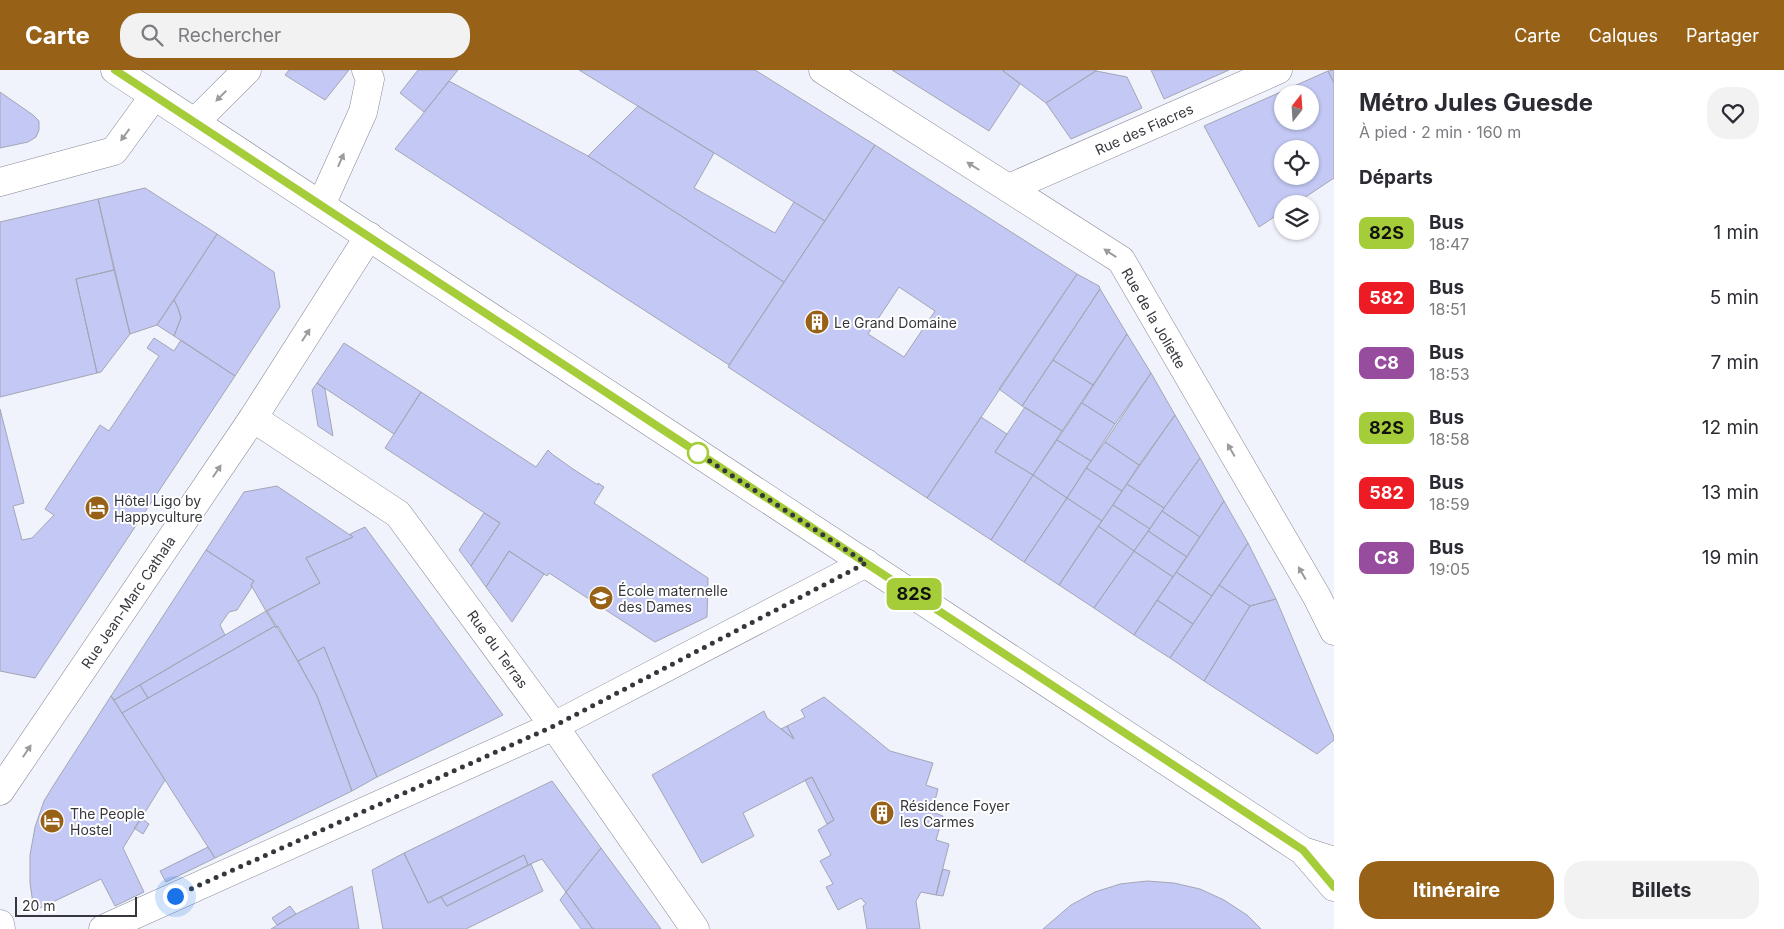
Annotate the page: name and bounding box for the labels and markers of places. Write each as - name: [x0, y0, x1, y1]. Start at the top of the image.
- building icon: Le Grand Domaine: [804, 309, 830, 335]
- place label: Le Grand Domaine: [834, 314, 957, 331]
- unlabelled marker: [687, 442, 709, 464]
- place label: Hôtel Ligo by Happyculture: [114, 492, 203, 525]
- hotel icon: Hôtel Ligo by Happyculture: [84, 495, 110, 521]
- place label: École maternelle des Dames: [618, 582, 728, 615]
- school or university icon: École maternelle des Dames: [588, 585, 614, 611]
- place label: Résidence Foyer les Carmes: [900, 797, 1010, 830]
- building icon: Résidence Foyer les Carmes: [869, 800, 895, 826]
- place label: The People Hostel: [70, 805, 145, 838]
- hotel icon: The People Hostel: [39, 808, 65, 834]

